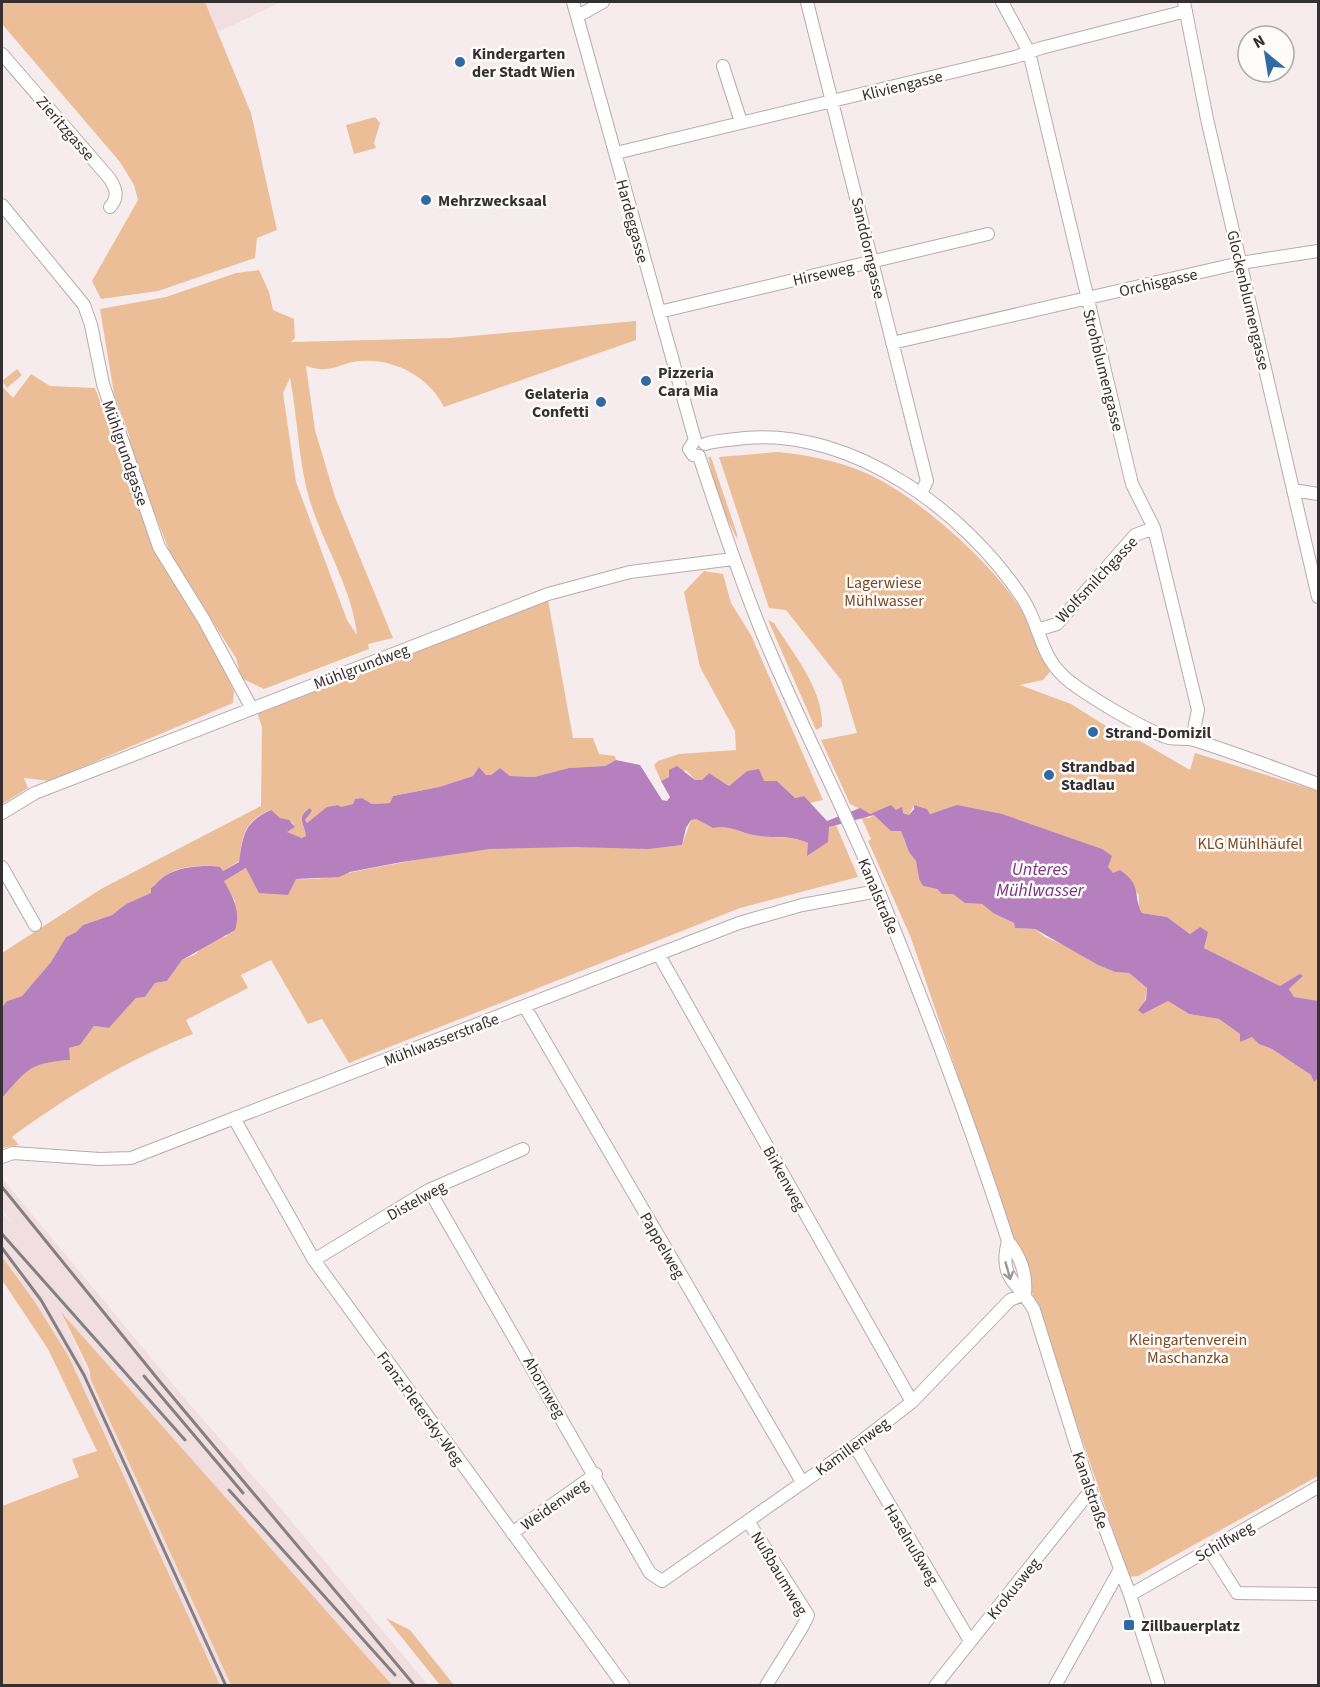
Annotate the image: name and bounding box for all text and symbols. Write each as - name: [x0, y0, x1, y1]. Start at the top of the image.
- north arrow: [1236, 24, 1296, 84]
- text: N: [1249, 30, 1269, 54]
- place label: Kindergarten der Stadt Wien: [472, 43, 575, 83]
- marker: Kindergarten der Stadt Wien: [453, 55, 467, 69]
- street label: Kliviengasse: [860, 65, 945, 107]
- street label: Zieritzgasse: [31, 92, 100, 166]
- street label: Hardeggasse: [610, 177, 654, 266]
- place label: Mehrzwecksaal: [438, 190, 547, 212]
- marker: Mehrzwecksaal: [419, 193, 433, 207]
- street label: Sanddorngasse: [846, 195, 890, 301]
- street label: Glockenblumengasse: [1221, 228, 1275, 372]
- street label: Hirseweg: [791, 256, 856, 292]
- street label: Orchisgasse: [1117, 263, 1200, 303]
- street label: Strohblumengasse: [1077, 307, 1129, 434]
- place label: Pizzeria Cara Mia: [658, 362, 718, 402]
- marker: Pizzeria Cara Mia: [639, 374, 653, 388]
- place label: Gelateria Confetti: [524, 383, 589, 423]
- marker: Gelateria Confetti: [594, 395, 608, 409]
- street label: Mühlgrundgasse: [97, 398, 153, 509]
- street label: Wolfsmilchgasse: [1051, 531, 1143, 628]
- park label: Lagerwiese Mühlwasser: [844, 572, 924, 612]
- street label: Mühlgrundweg: [311, 639, 412, 695]
- place label: Strand-Domizil: [1105, 722, 1211, 744]
- marker: Strand-Domizil: [1086, 725, 1100, 739]
- place label: Strandbad Stadlau: [1061, 756, 1135, 796]
- marker: Strandbad Stadlau: [1042, 768, 1056, 782]
- park label: KLG Mühlhäufel: [1198, 833, 1302, 855]
- street label: Kanalstraße: [852, 855, 904, 938]
- water label: Unteres Mühlwasser: [996, 857, 1085, 903]
- street label: Mühlwasserstraße: [381, 1008, 502, 1072]
- street label: Birkenweg: [757, 1142, 811, 1215]
- street label: Distelweg: [383, 1176, 450, 1226]
- street label: Pappelweg: [634, 1208, 690, 1283]
- one-way arrow: [1003, 1261, 1014, 1280]
- park label: Kleingartenverein Maschanzka: [1129, 1329, 1247, 1369]
- street label: Franz-Pletersky-Weg: [371, 1347, 469, 1470]
- street label: Ahornweg: [518, 1353, 571, 1422]
- street label: Kamillenweg: [811, 1412, 894, 1481]
- street label: Kanalstraße: [1067, 1449, 1114, 1532]
- street label: Weidenweg: [517, 1474, 593, 1536]
- street label: Haselnußweg: [878, 1500, 944, 1589]
- street label: Schilfweg: [1191, 1516, 1258, 1568]
- street label: Nußbaumweg: [745, 1527, 813, 1620]
- street label: Krokusweg: [982, 1553, 1046, 1624]
- place label: Zillbauerplatz: [1141, 1615, 1240, 1637]
- marker: Zillbauerplatz: [1122, 1618, 1136, 1632]

